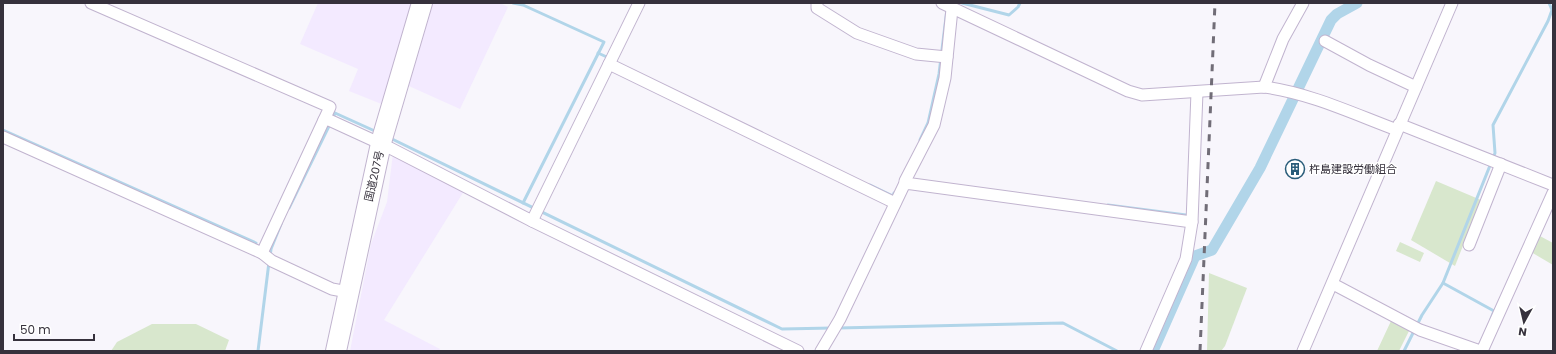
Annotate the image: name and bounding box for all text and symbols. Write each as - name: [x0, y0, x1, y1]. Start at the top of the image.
- street label: 国道207号: [360, 149, 388, 203]
- building icon: 杵島建設労働組合: [1284, 158, 1306, 180]
- place label: 杵島建設労働組合: [1309, 161, 1397, 177]
- north arrow: [1504, 302, 1544, 342]
- scale bar: [14, 316, 94, 342]
- text: 50 m: [20, 321, 51, 338]
- text: N: [1517, 323, 1528, 340]

